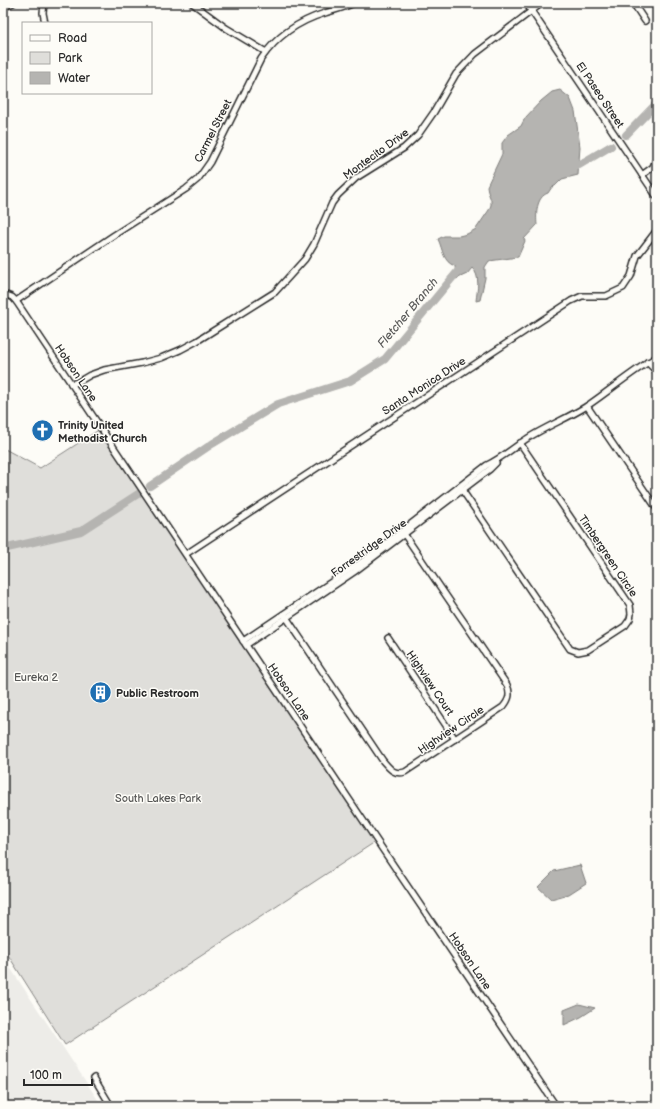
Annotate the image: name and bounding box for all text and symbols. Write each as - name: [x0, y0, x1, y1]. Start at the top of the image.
- legend: [22, 22, 152, 94]
- text: Road: [58, 31, 87, 46]
- text: Park: [58, 51, 82, 66]
- street label: El Paseo Street: [573, 60, 627, 131]
- text: Water: [58, 71, 90, 86]
- street label: Carmel Street: [192, 97, 235, 165]
- street label: Montecito Drive: [341, 126, 412, 182]
- water label: Fletcher Branch: [374, 275, 442, 351]
- street label: Hobson Lane: [52, 342, 100, 405]
- street label: Santa Monica Drive: [380, 354, 469, 418]
- church icon: Trinity United Methodist Church: [30, 418, 56, 444]
- place label: Trinity United Methodist Church: [58, 419, 147, 445]
- street label: Timbergreen Circle: [576, 513, 640, 600]
- street label: Forrestridge Drive: [329, 516, 410, 580]
- street label: Highview Court: [404, 648, 457, 718]
- street label: Hobson Lane: [265, 661, 313, 724]
- park label: Eureka 2: [14, 671, 59, 684]
- building icon: Public Restroom: [87, 680, 113, 706]
- place label: Public Restroom: [116, 687, 199, 700]
- street label: Highview Circle: [416, 703, 487, 757]
- park label: South Lakes Park: [115, 792, 201, 805]
- street label: Hobson Lane: [446, 930, 494, 993]
- scale bar: [24, 1061, 92, 1087]
- text: 100 m: [30, 1068, 62, 1083]

